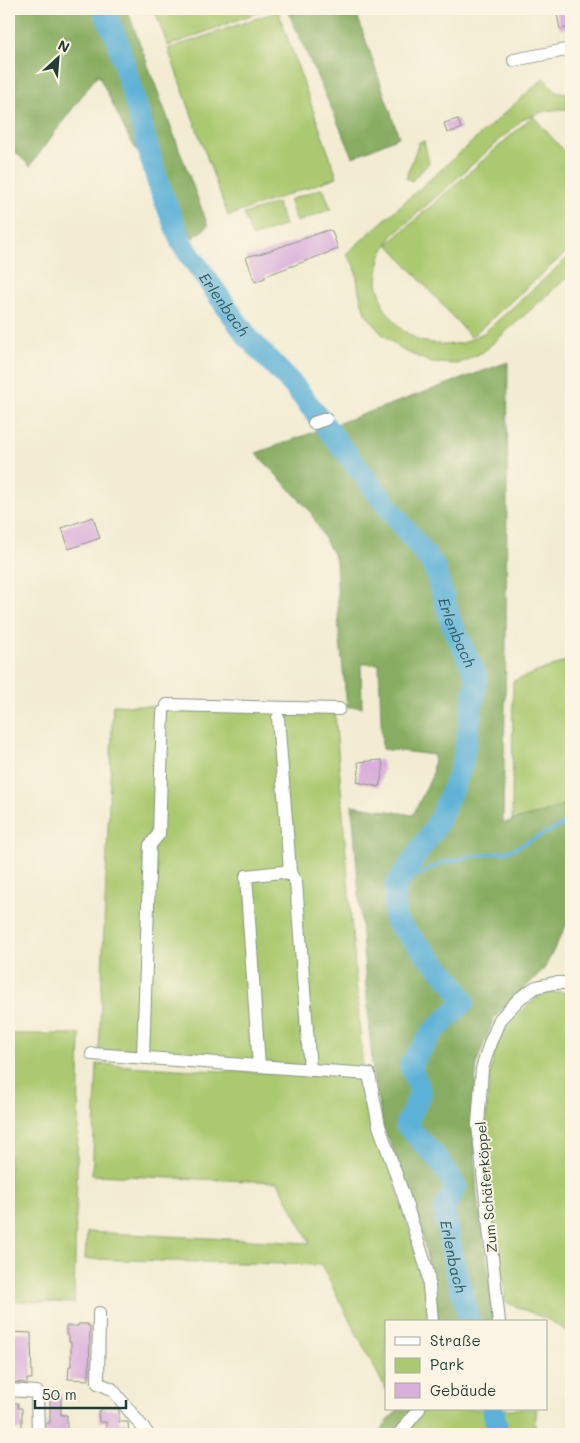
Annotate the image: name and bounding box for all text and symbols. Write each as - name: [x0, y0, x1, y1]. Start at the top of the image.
- north arrow: [32, 32, 82, 82]
- text: N: [55, 35, 73, 57]
- water label: Erlenbach: [195, 268, 254, 340]
- water label: Erlenbach: [434, 595, 481, 670]
- street label: Zum Schäferköppel: [471, 1121, 501, 1253]
- water label: Erlenbach: [436, 1218, 472, 1295]
- legend: [385, 1320, 548, 1410]
- text: Straße: [430, 1330, 481, 1350]
- text: Park: [430, 1354, 464, 1374]
- scale bar: [35, 1378, 126, 1410]
- text: Gebäude: [430, 1380, 496, 1400]
- text: 50 m: [42, 1384, 77, 1404]

